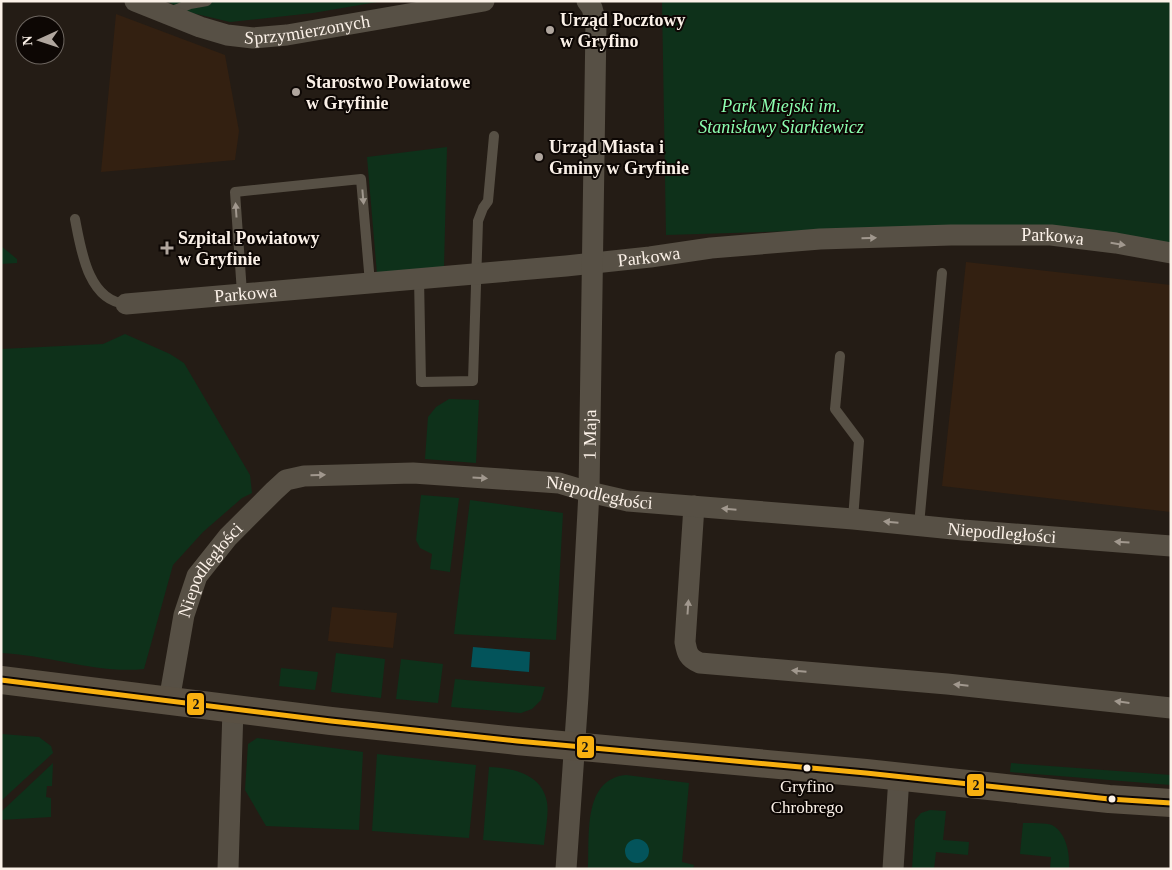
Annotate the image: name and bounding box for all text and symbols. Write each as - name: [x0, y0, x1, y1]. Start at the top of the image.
- place label: Urząd Pocztowy w Gryfino: [560, 10, 685, 51]
- street label: Sprzymierzonych: [243, 11, 372, 48]
- north arrow: [15, 15, 65, 65]
- marker: Urząd Pocztowy w Gryfino: [544, 24, 556, 36]
- text: N: [20, 35, 35, 46]
- place label: Starostwo Powiatowe w Gryfinie: [306, 72, 470, 113]
- marker: Starostwo Powiatowe w Gryfinie: [290, 86, 302, 98]
- park label: Park Miejski im. Stanisławy Siarkiewicz: [698, 96, 864, 137]
- place label: Urząd Miasta i Gminy w Gryfinie: [549, 137, 689, 178]
- marker: Urząd Miasta i Gminy w Gryfinie: [533, 151, 545, 163]
- one-way arrow: [359, 189, 367, 205]
- one-way arrow: [232, 202, 240, 218]
- street label: Parkowa: [1021, 225, 1085, 249]
- place label: Szpital Powiatowy w Gryfinie: [178, 228, 320, 269]
- one-way arrow: [861, 233, 877, 241]
- one-way arrow: [1110, 240, 1126, 248]
- marker: Szpital Powiatowy w Gryfinie: [160, 241, 174, 255]
- street label: Parkowa: [616, 243, 682, 270]
- street label: Parkowa: [213, 281, 278, 306]
- street label: 1 Maja: [579, 409, 600, 460]
- one-way arrow: [310, 471, 326, 479]
- street label: Niepodległości: [545, 472, 654, 513]
- one-way arrow: [473, 474, 489, 482]
- one-way arrow: [720, 505, 736, 513]
- street label: Niepodległości: [174, 518, 247, 620]
- one-way arrow: [882, 518, 898, 526]
- street label: Niepodległości: [947, 519, 1057, 547]
- one-way arrow: [1114, 538, 1130, 546]
- one-way arrow: [684, 599, 692, 615]
- one-way arrow: [791, 667, 807, 675]
- one-way arrow: [952, 681, 968, 689]
- line badge: 2: [186, 692, 205, 716]
- text: 2: [193, 697, 200, 712]
- one-way arrow: [1114, 698, 1130, 706]
- line badge: 2: [576, 735, 595, 759]
- text: 2: [582, 740, 589, 755]
- marker: Gryfino Chrobrego: [802, 763, 812, 773]
- line badge: 2: [966, 773, 985, 797]
- place label: Gryfino Chrobrego: [771, 777, 843, 817]
- text: 2: [973, 778, 980, 793]
- unlabelled marker: [1107, 794, 1117, 804]

